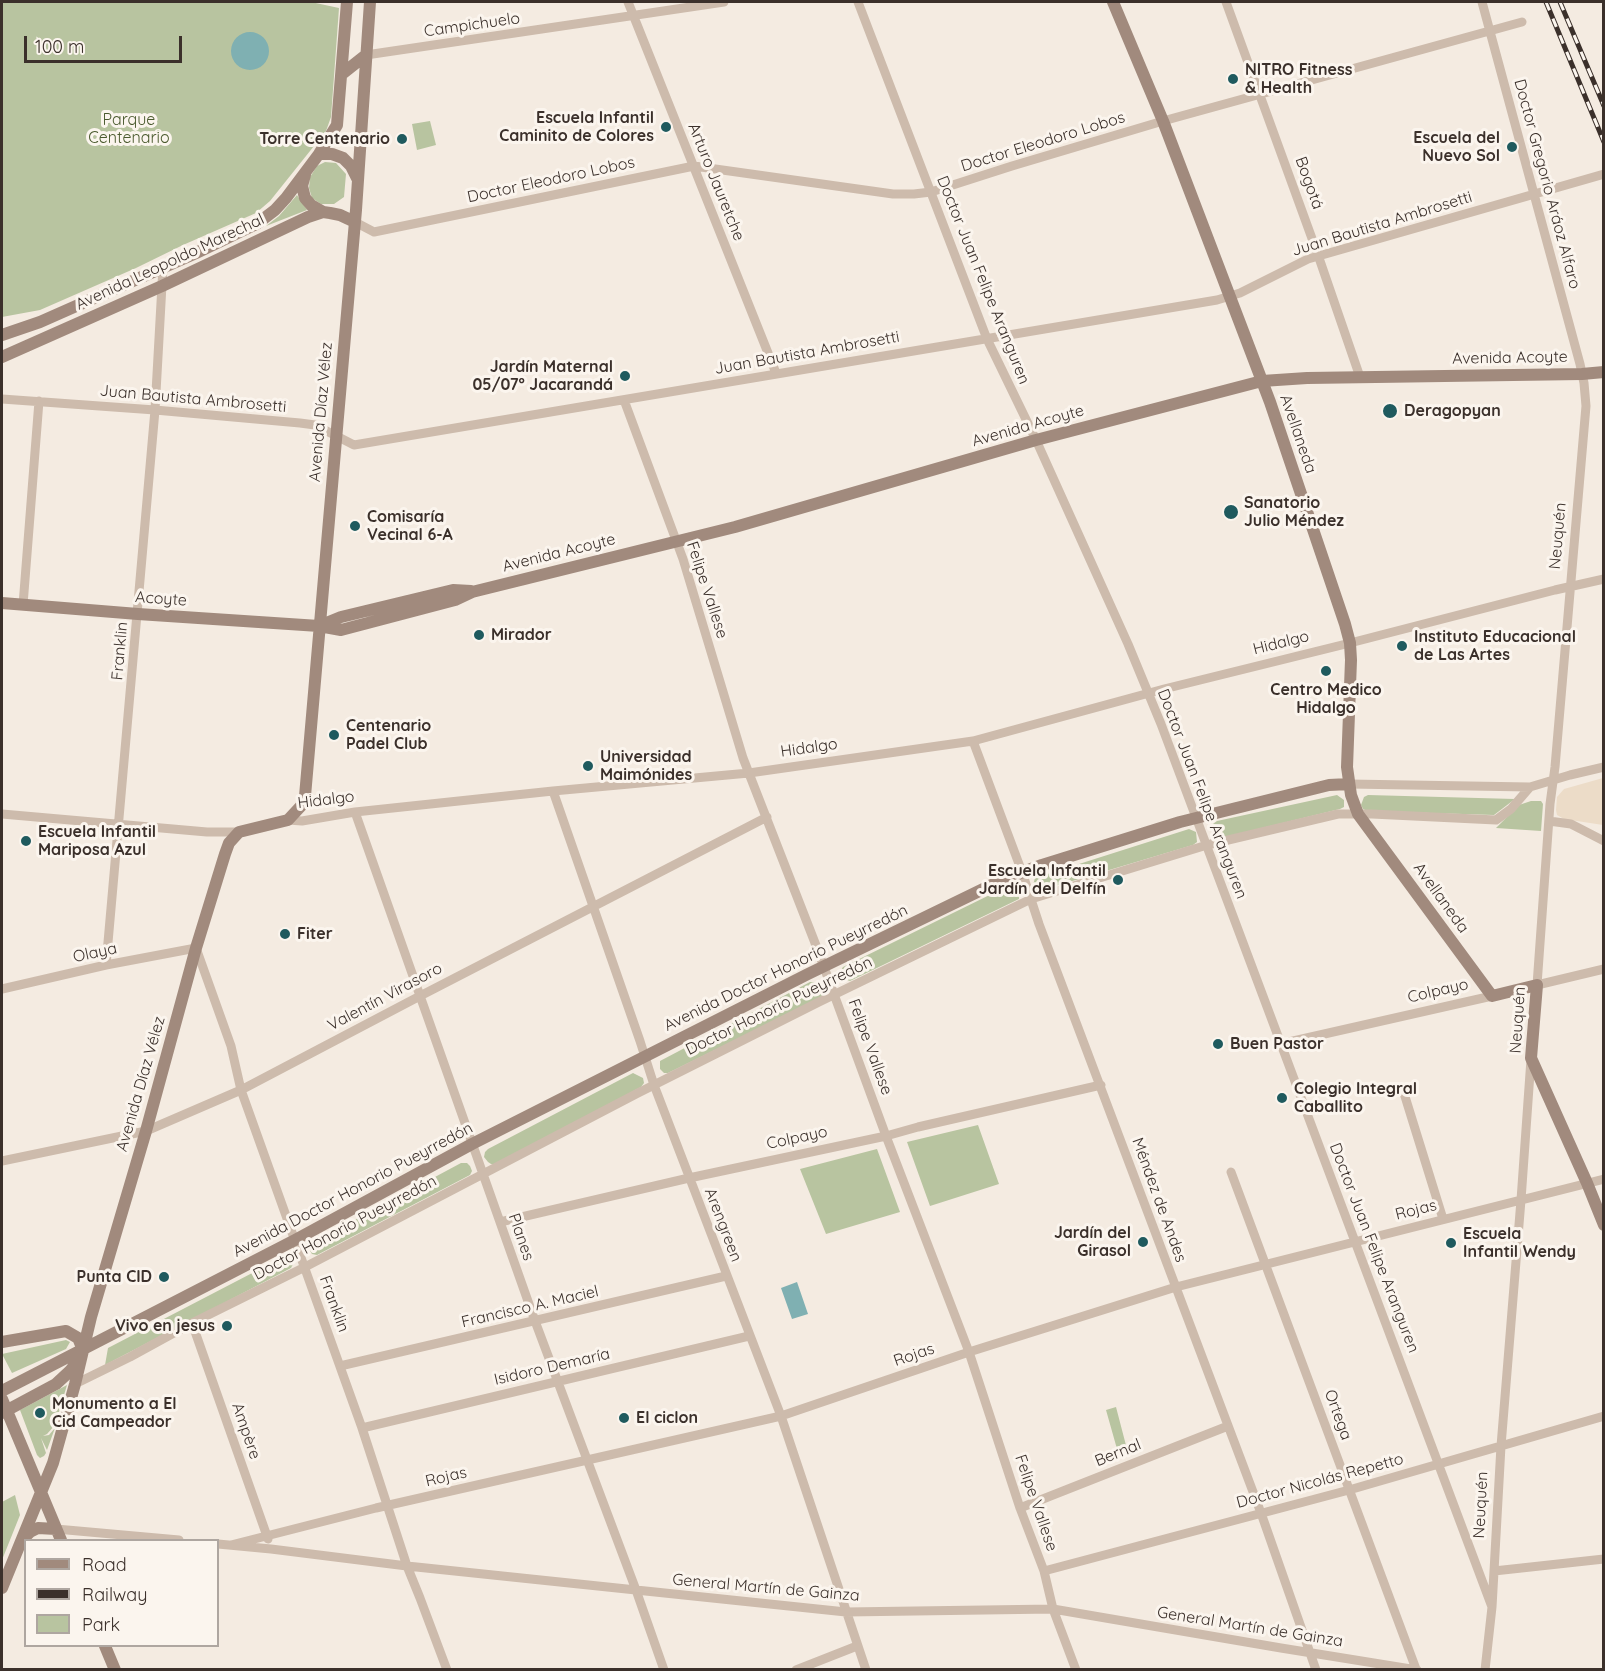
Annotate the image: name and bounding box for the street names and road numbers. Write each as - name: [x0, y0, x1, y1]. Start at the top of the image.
- street label: Campichuelo: [423, 9, 521, 41]
- street label: Doctor Gregorio Aráoz Alfaro: [1510, 77, 1584, 291]
- street label: Doctor Eleodoro Lobos: [959, 108, 1127, 176]
- street label: Arturo Jauretche: [684, 120, 748, 244]
- street label: Doctor Eleodoro Lobos: [466, 153, 636, 207]
- street label: Bogotá: [1291, 154, 1327, 212]
- street label: Doctor Juan Felipe Aranguren: [932, 173, 1034, 387]
- street label: Juan Bautista Ambrosetti: [1290, 187, 1474, 261]
- street label: Avenida Leopoldo Marechal: [73, 210, 267, 314]
- street label: Juan Bautista Ambrosetti: [713, 327, 901, 379]
- street label: Avenida Díaz Vélez: [305, 341, 337, 483]
- street label: Avenida Acoyte: [1452, 347, 1568, 369]
- street label: Juan Bautista Ambrosetti: [99, 381, 287, 417]
- street label: Avellaneda: [1276, 392, 1320, 476]
- street label: Avenida Acoyte: [970, 401, 1086, 451]
- street label: Neuquén: [1546, 502, 1570, 570]
- street label: Avenida Acoyte: [501, 530, 617, 576]
- street label: Felipe Vallese: [682, 539, 732, 641]
- street label: Acoyte: [135, 588, 187, 610]
- street label: Franklin: [108, 621, 132, 681]
- street label: Hidalgo: [1251, 627, 1311, 659]
- street label: Doctor Juan Felipe Aranguren: [1153, 686, 1251, 902]
- street label: Hidalgo: [779, 735, 839, 761]
- street label: Hidalgo: [296, 787, 356, 813]
- street label: Avellaneda: [1409, 859, 1473, 937]
- street label: Avenida Doctor Honorio Pueyrredón: [661, 900, 911, 1036]
- street label: Olaya: [71, 939, 119, 967]
- street label: Doctor Honorio Pueyrredón: [683, 952, 875, 1060]
- street label: Valentín Virasoro: [325, 959, 445, 1035]
- street label: Colpayo: [1406, 975, 1470, 1007]
- street label: Neuquén: [1506, 986, 1530, 1054]
- street label: Felipe Vallese: [844, 996, 896, 1098]
- street label: Avenida Díaz Vélez: [112, 1014, 170, 1154]
- street label: Avenida Doctor Honorio Pueyrredón: [230, 1118, 476, 1262]
- street label: Colpayo: [765, 1122, 829, 1154]
- street label: Méndez de Andes: [1128, 1135, 1190, 1265]
- street label: Doctor Juan Felipe Aranguren: [1325, 1140, 1423, 1356]
- street label: Doctor Honorio Pueyrredón: [250, 1171, 440, 1285]
- street label: Arengreen: [700, 1185, 746, 1265]
- street label: Rojas: [1393, 1196, 1439, 1224]
- street label: Planes: [504, 1211, 538, 1263]
- street label: Franklin: [315, 1273, 353, 1335]
- street label: Francisco A. Maciel: [459, 1282, 601, 1332]
- street label: Rojas: [891, 1339, 937, 1371]
- street label: Isidoro Demaría: [492, 1344, 612, 1390]
- street label: Ortega: [1320, 1387, 1356, 1443]
- street label: Ampère: [227, 1400, 265, 1462]
- street label: Bernal: [1092, 1435, 1144, 1471]
- street label: Doctor Nicolás Repetto: [1234, 1449, 1406, 1513]
- street label: Felipe Vallese: [1010, 1452, 1062, 1554]
- street label: Rojas: [423, 1463, 469, 1491]
- street label: Neuquén: [1470, 1471, 1492, 1539]
- street label: General Martín de Gainza: [672, 1570, 860, 1606]
- street label: General Martín de Gainza: [1156, 1603, 1344, 1651]

